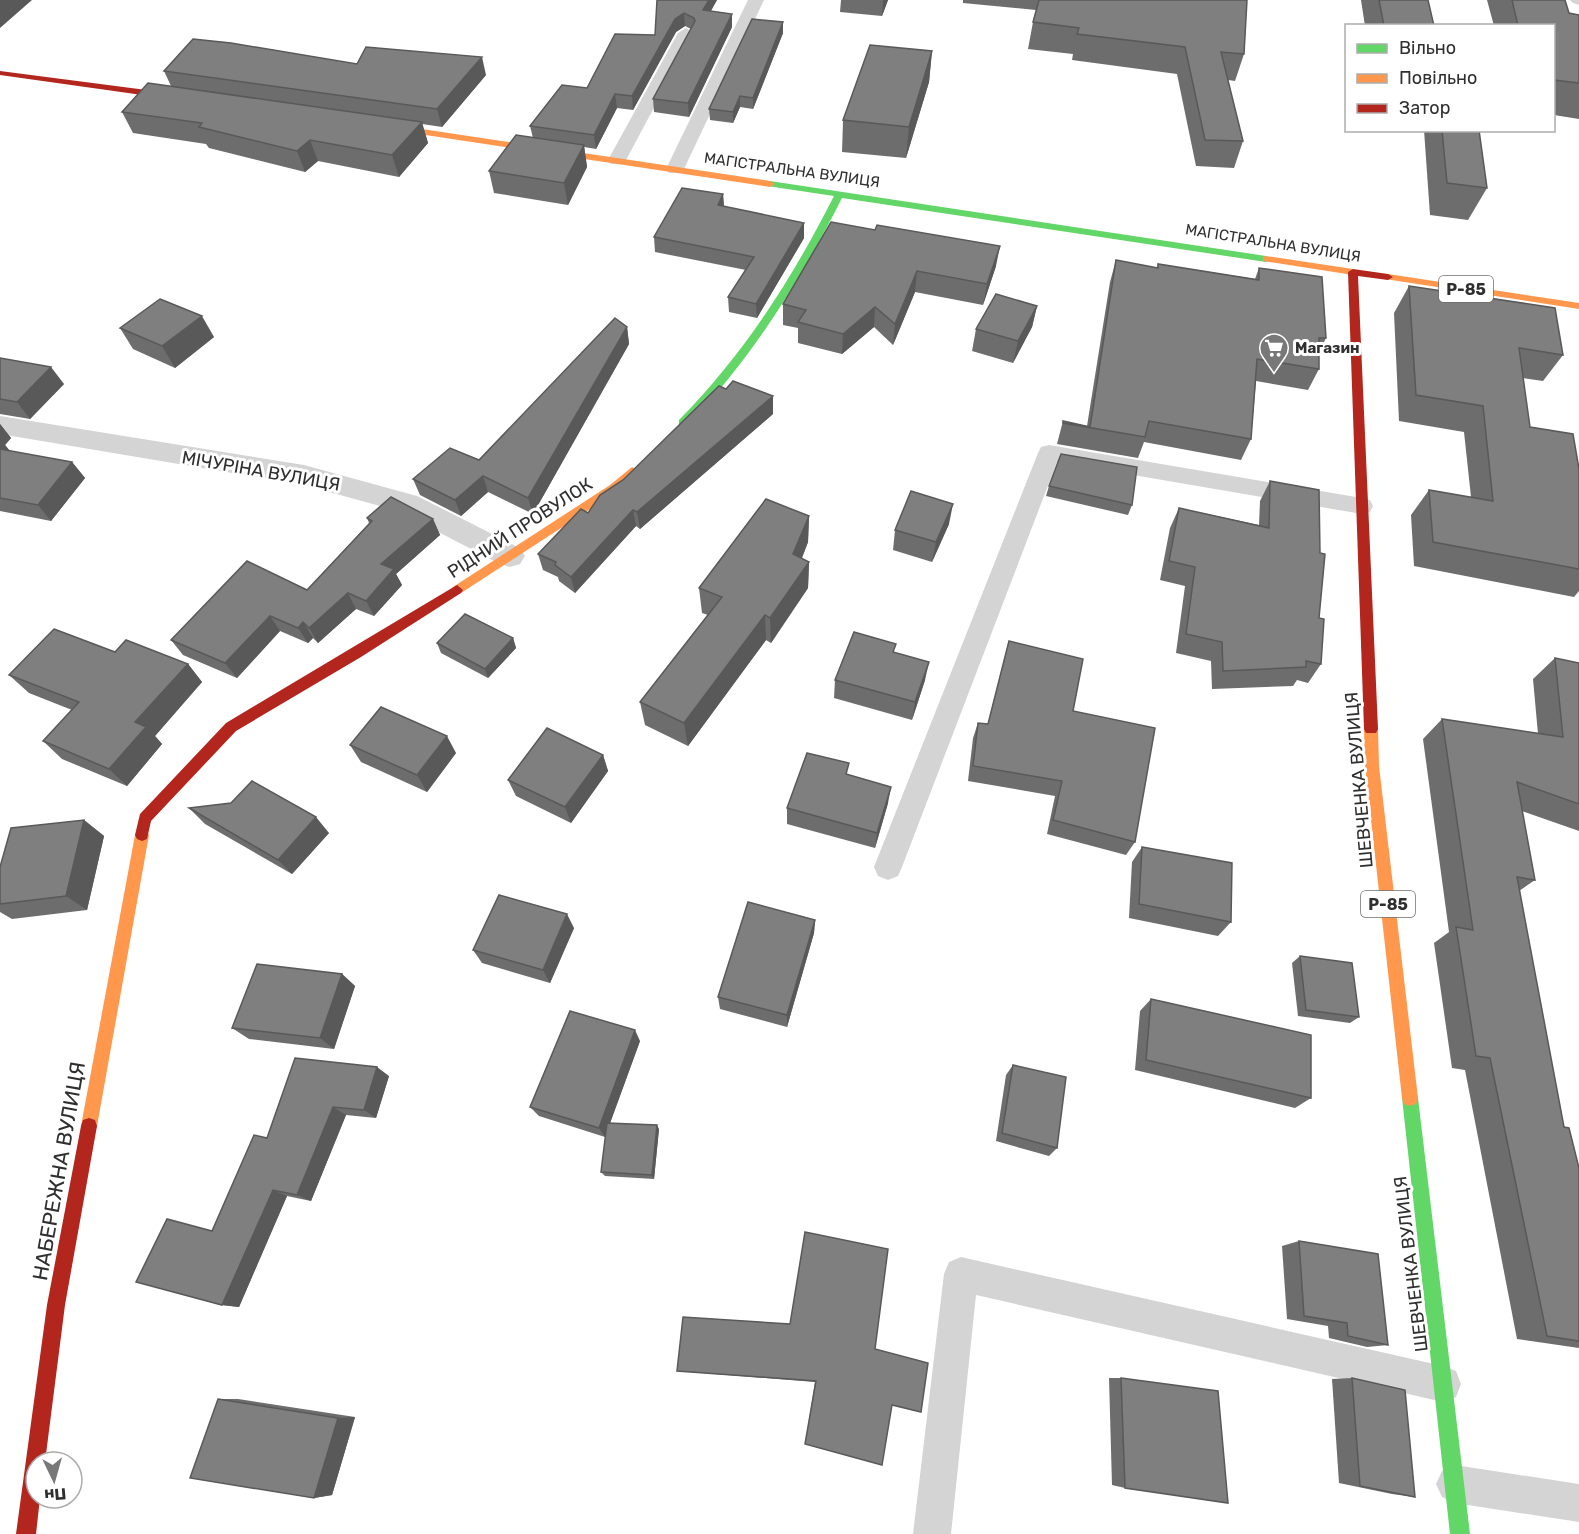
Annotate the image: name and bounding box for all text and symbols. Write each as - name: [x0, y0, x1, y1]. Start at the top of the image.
- legend: [1345, 24, 1555, 132]
- text: Вільно: [1399, 37, 1456, 59]
- text: Повільно: [1399, 67, 1477, 89]
- text: Затор: [1399, 97, 1450, 119]
- street label: МАГІСТРАЛЬНА ВУЛИЦЯ: [703, 149, 881, 191]
- street label: МАГІСТРАЛЬНА ВУЛИЦЯ: [1184, 220, 1362, 266]
- road number: Р-85: [1439, 276, 1493, 302]
- supermarket icon: Магазин: [1258, 332, 1290, 374]
- place label: Магазин: [1295, 339, 1360, 357]
- street label: МІЧУРІНА ВУЛИЦЯ: [180, 446, 342, 496]
- street label: РІДНИЙ ПРОВУЛОК: [443, 473, 597, 583]
- street label: ШЕВЧЕНКА ВУЛИЦЯ: [1340, 691, 1378, 869]
- road number: Р-85: [1361, 891, 1415, 917]
- street label: НАБЕРЕЖНА ВУЛИЦЯ: [27, 1059, 90, 1282]
- street label: ШЕВЧЕНКА ВУЛИЦЯ: [1389, 1175, 1433, 1353]
- north arrow: [24, 1450, 84, 1510]
- text: Пн: [43, 1484, 67, 1505]

